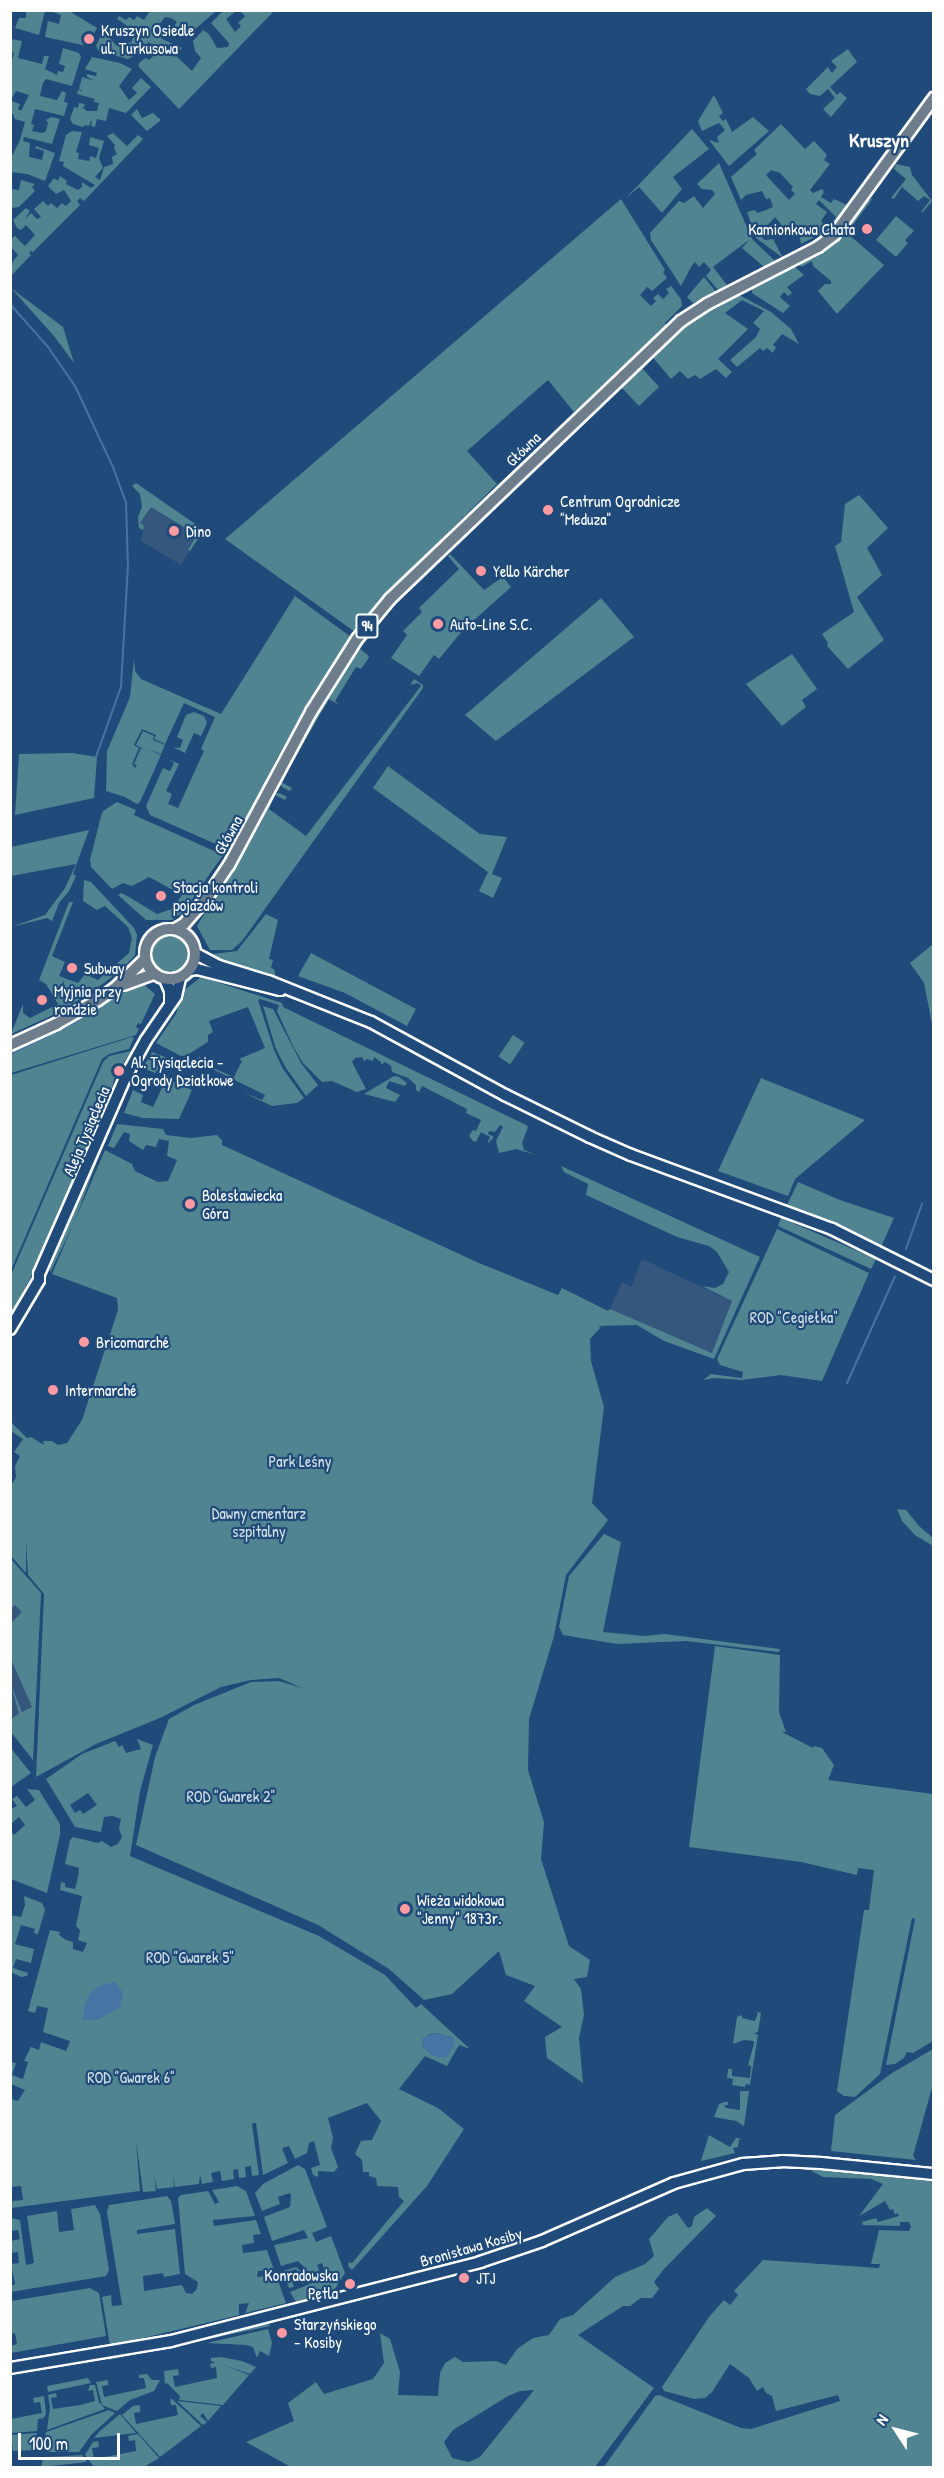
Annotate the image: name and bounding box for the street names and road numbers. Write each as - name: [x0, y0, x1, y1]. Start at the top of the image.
- street label: Główna: [502, 428, 544, 470]
- road number: 94: [355, 614, 379, 638]
- street label: Główna: [210, 812, 246, 858]
- street label: Aleja Tysiąclecia: [59, 1083, 113, 1179]
- street label: Bronisława Kosiby: [418, 2223, 524, 2271]

